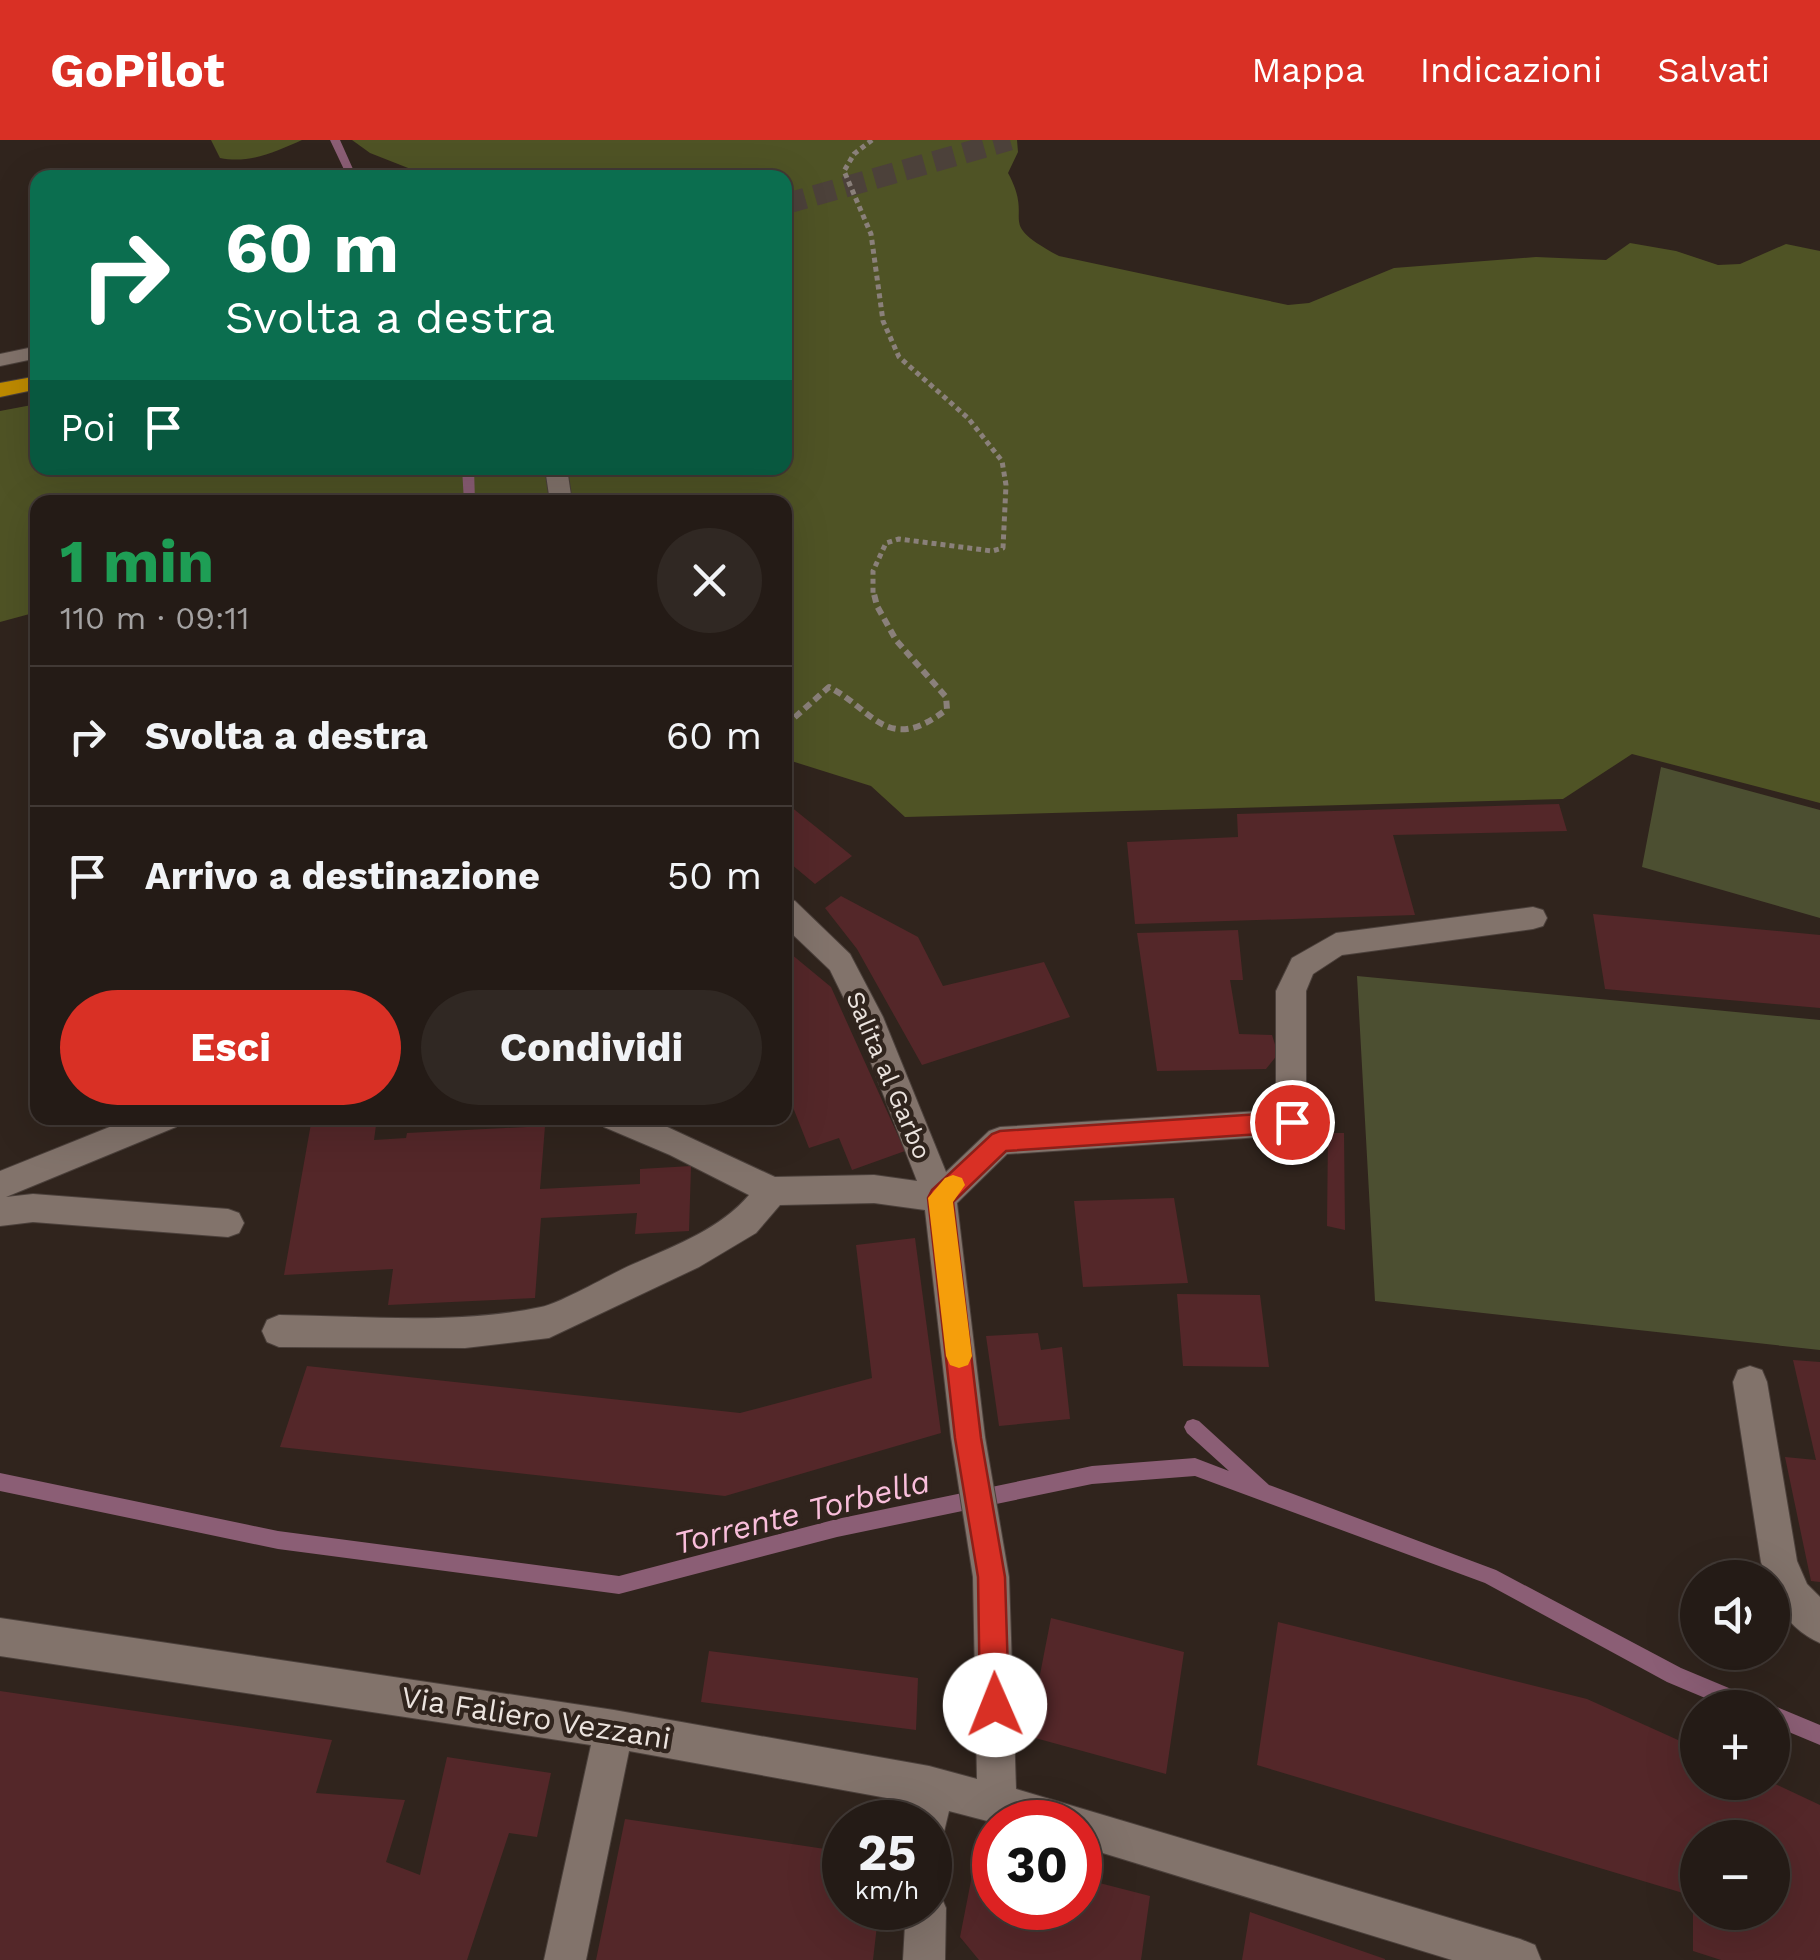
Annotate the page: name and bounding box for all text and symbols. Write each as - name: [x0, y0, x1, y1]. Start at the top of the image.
- text: GoPilot: [50, 42, 225, 99]
- text: Mappa: [1252, 49, 1365, 91]
- text: Indicazioni: [1420, 49, 1602, 91]
- text: Salvati: [1657, 49, 1770, 91]
- text: 60 m: [225, 207, 399, 289]
- icon: right: [60, 210, 190, 340]
- text: Svolta a destra: [225, 291, 555, 344]
- icon: arrive: [136, 400, 191, 455]
- text: Poi: [60, 406, 116, 450]
- text: 1 min: [60, 526, 214, 597]
- button: close: [657, 528, 762, 633]
- text: 110 m · 09:11: [60, 599, 249, 637]
- icon: right: [60, 709, 115, 764]
- text: Svolta a destra: [145, 714, 428, 758]
- text: 60 m: [666, 714, 762, 758]
- icon: arrive: [60, 849, 115, 904]
- text: Arrivo a destinazione: [145, 854, 540, 898]
- text: 50 m: [667, 854, 762, 898]
- street label: Salita al Garbo: [840, 987, 937, 1163]
- button: Esci: [60, 990, 401, 1105]
- button: Condividi: [421, 990, 762, 1105]
- pin: [1250, 1080, 1335, 1165]
- icon: arrive: [1265, 1095, 1320, 1150]
- water label: Torrente Torbella: [670, 1462, 934, 1562]
- map controls: [1680, 1560, 1790, 1930]
- button: sound: [1680, 1560, 1790, 1670]
- position arrow: [943, 1653, 1047, 1757]
- street label: Via Faliero Vezzani: [399, 1679, 673, 1756]
- button: +: [1680, 1690, 1790, 1800]
- speed limit sign: 30: [972, 1800, 1102, 1930]
- button: −: [1680, 1820, 1790, 1930]
- text: 25: [858, 1823, 916, 1882]
- text: km/h: [855, 1876, 919, 1905]

